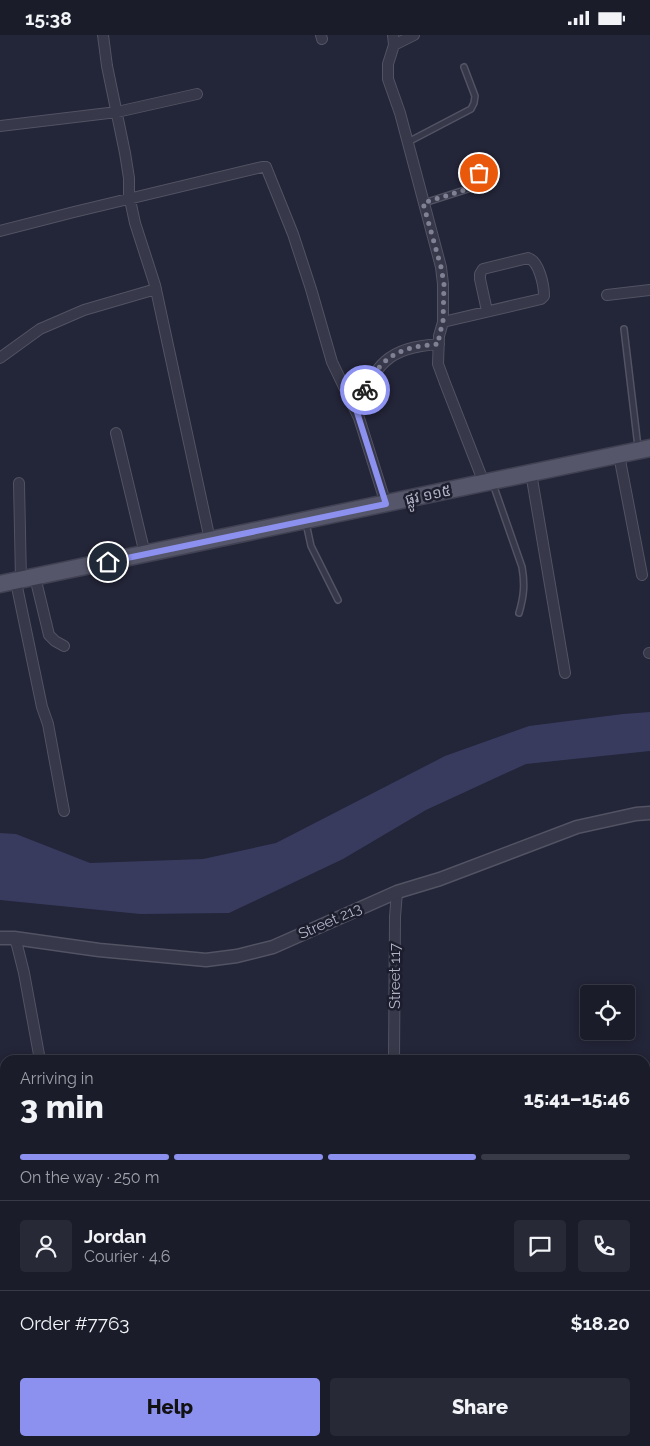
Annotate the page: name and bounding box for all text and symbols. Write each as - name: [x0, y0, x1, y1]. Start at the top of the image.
- text: 15:38: [25, 7, 72, 29]
- pin: [458, 152, 500, 194]
- icon: bag: [465, 159, 493, 187]
- courier: [340, 365, 390, 415]
- icon: bike: [351, 376, 379, 404]
- street label: ផ្លូវ ១១៥: [403, 481, 454, 513]
- pin: [87, 541, 129, 583]
- icon: home: [94, 548, 122, 576]
- street label: Street 213: [295, 899, 365, 943]
- street label: Street 117: [386, 943, 404, 1009]
- map controls: [580, 985, 635, 1040]
- button: locate: [580, 985, 635, 1040]
- text: Arriving in: [20, 1069, 94, 1088]
- text: 15:41–15:46: [524, 1087, 630, 1109]
- text: 3 min: [20, 1088, 104, 1125]
- text: On the way · 250 m: [20, 1168, 159, 1187]
- button: person: [20, 1220, 72, 1272]
- button: chat: [514, 1220, 566, 1272]
- button: phone: [578, 1220, 630, 1272]
- text: Jordan: [84, 1225, 147, 1247]
- text: Courier · 4.6: [84, 1247, 170, 1266]
- text: Order #7763: [20, 1312, 130, 1334]
- text: $18.20: [570, 1312, 630, 1334]
- button: Help: [20, 1378, 320, 1436]
- button: Share: [330, 1378, 630, 1436]

